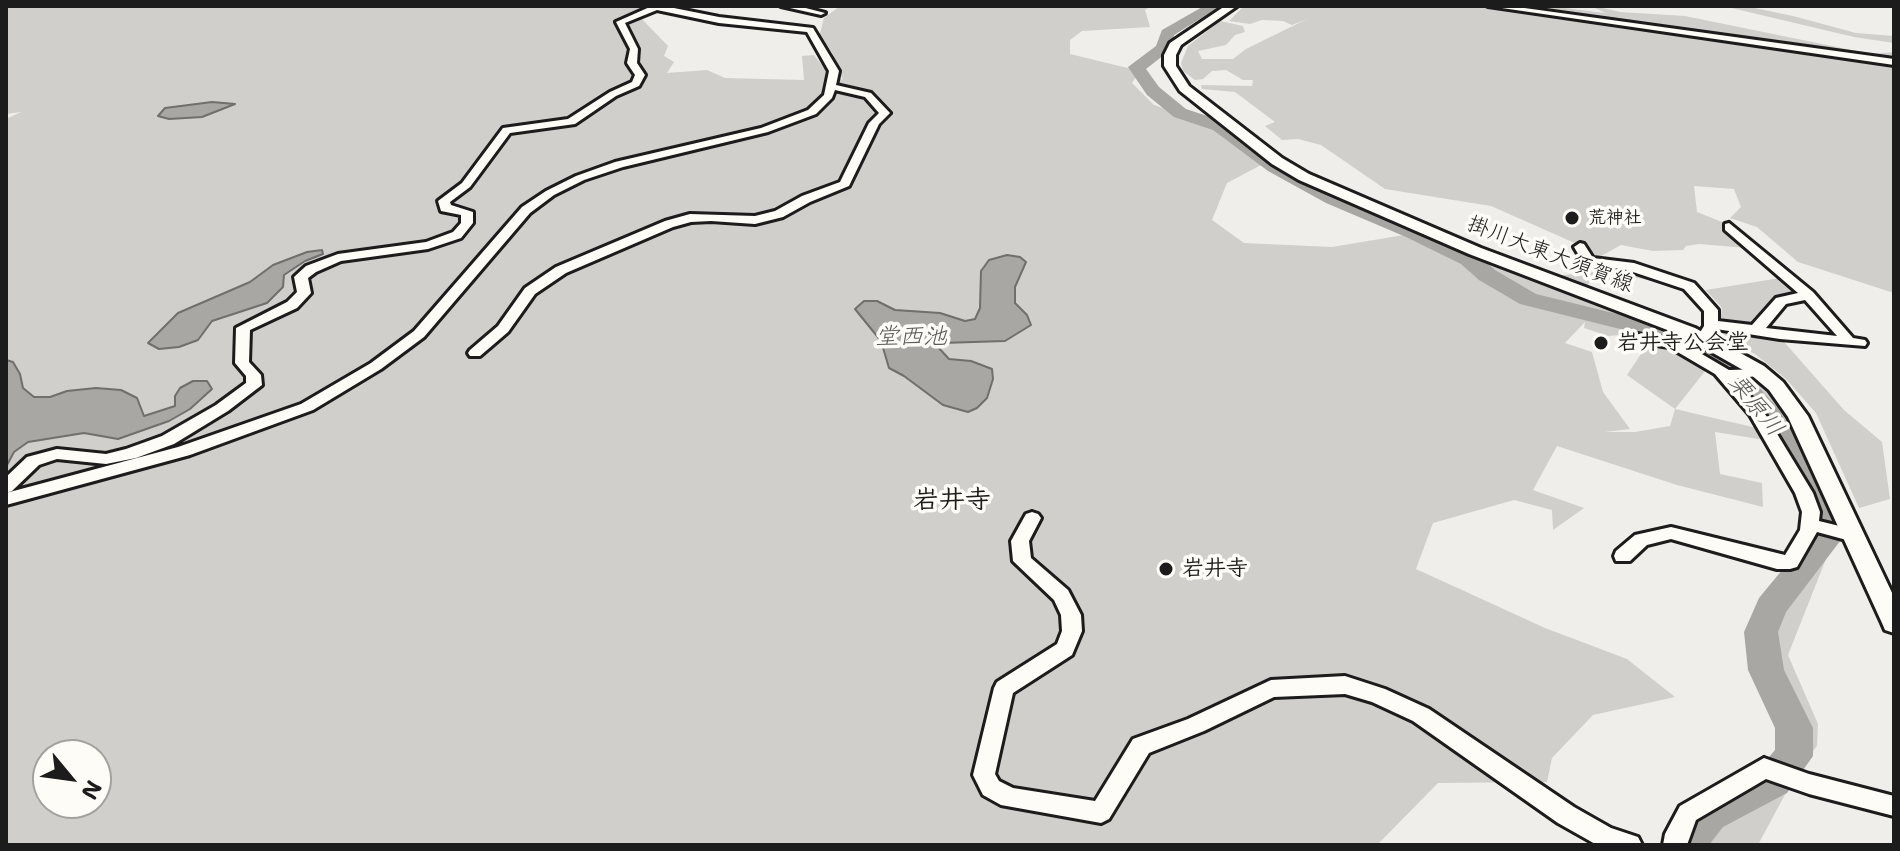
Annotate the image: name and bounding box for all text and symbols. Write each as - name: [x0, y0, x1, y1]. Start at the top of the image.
- place label: 荒神社: [1588, 207, 1642, 229]
- marker: 荒神社: [1563, 209, 1581, 227]
- street label: 掛川大東大須賀線: [1463, 211, 1637, 299]
- water label: 堂西池: [875, 324, 947, 352]
- place label: 岩井寺公会堂: [1617, 330, 1749, 356]
- marker: 岩井寺公会堂: [1592, 334, 1610, 352]
- water label: 栗原川: [1721, 369, 1789, 443]
- district label: 岩井寺: [913, 485, 991, 517]
- place label: 岩井寺: [1182, 556, 1248, 582]
- marker: 岩井寺: [1157, 560, 1175, 578]
- north arrow: [32, 739, 112, 819]
- text: N: [75, 775, 109, 805]

